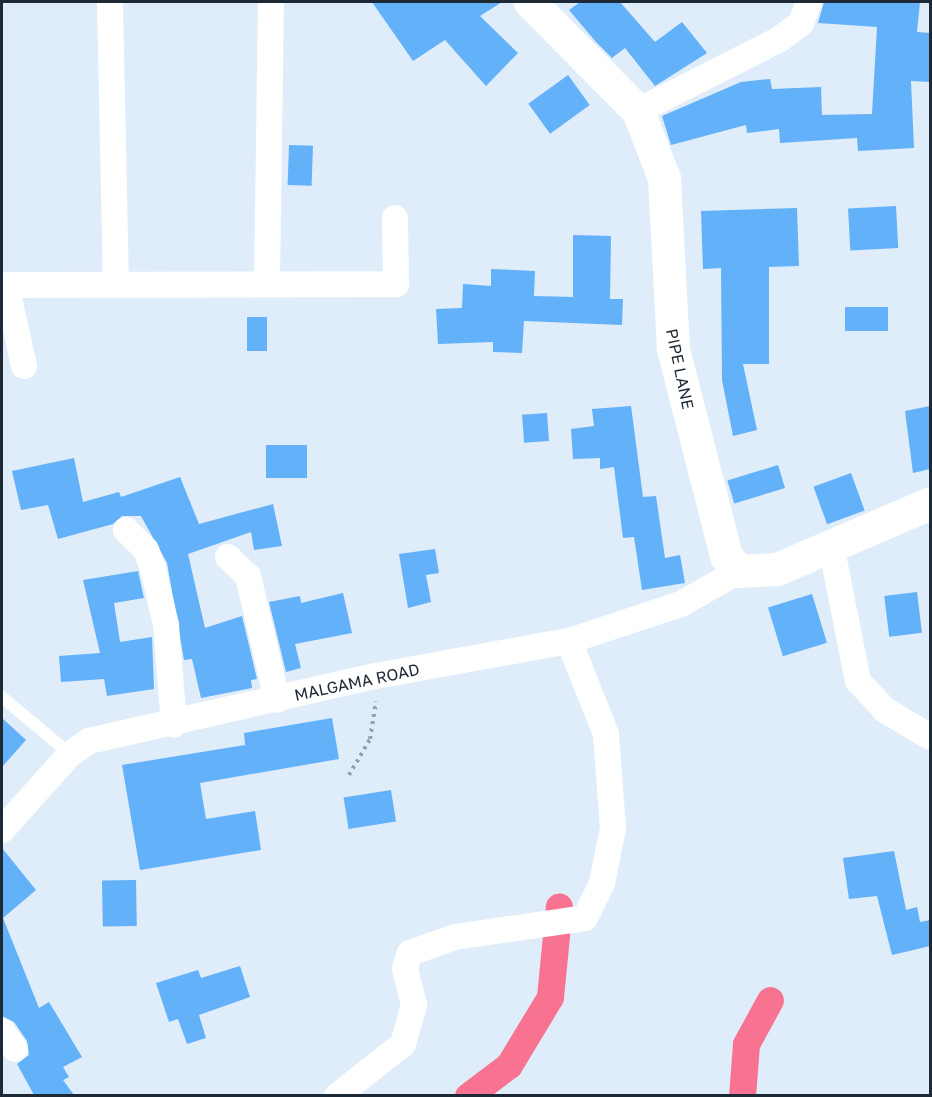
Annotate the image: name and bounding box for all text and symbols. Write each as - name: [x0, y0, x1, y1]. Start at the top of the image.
- street label: PIPE LANE: [662, 327, 698, 411]
- street label: MALGAMA ROAD: [293, 659, 421, 705]

